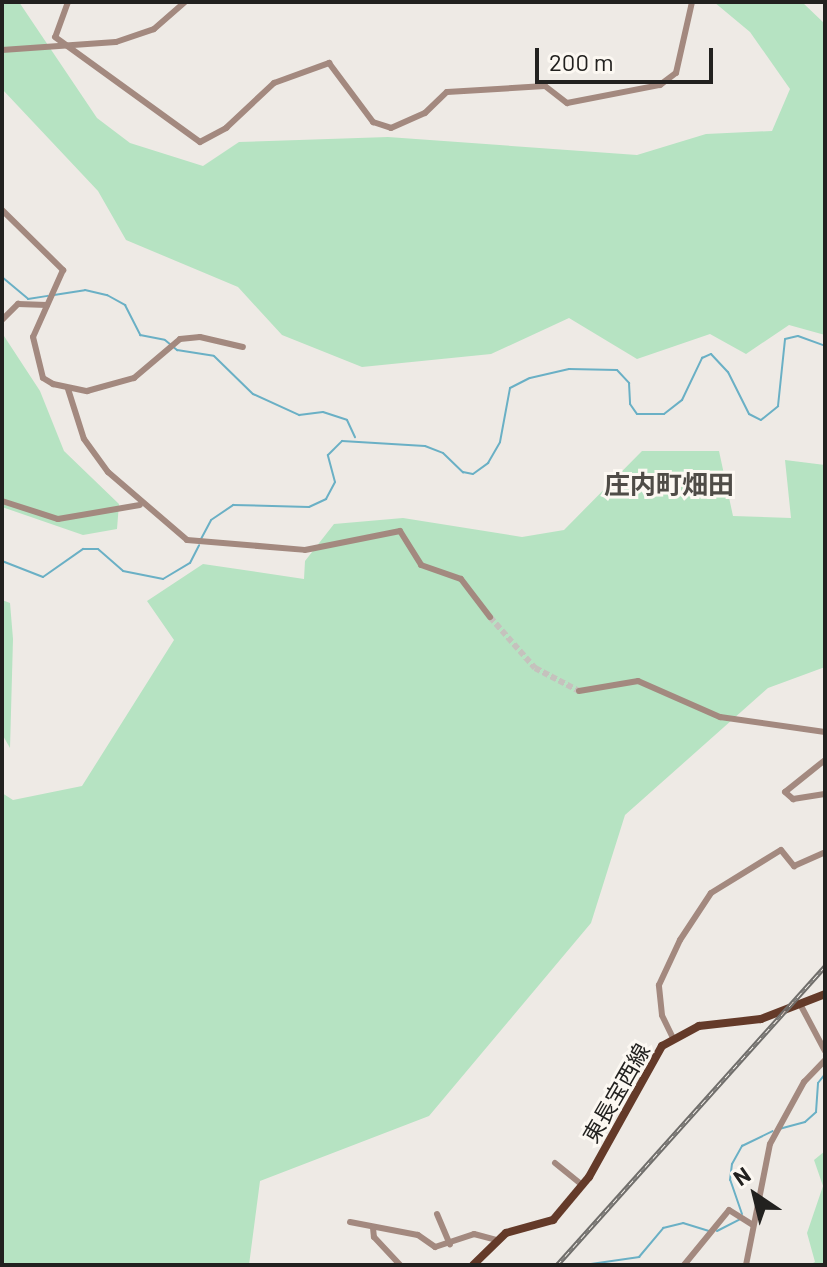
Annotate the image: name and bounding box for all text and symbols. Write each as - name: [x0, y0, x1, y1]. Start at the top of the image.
- scale bar: [539, 32, 717, 82]
- text: 200 m: [549, 47, 614, 76]
- district label: 庄内町畑田: [604, 468, 734, 500]
- street label: 東長宝西線: [577, 1039, 655, 1147]
- north arrow: [715, 1155, 795, 1235]
- text: N: [728, 1160, 755, 1190]

